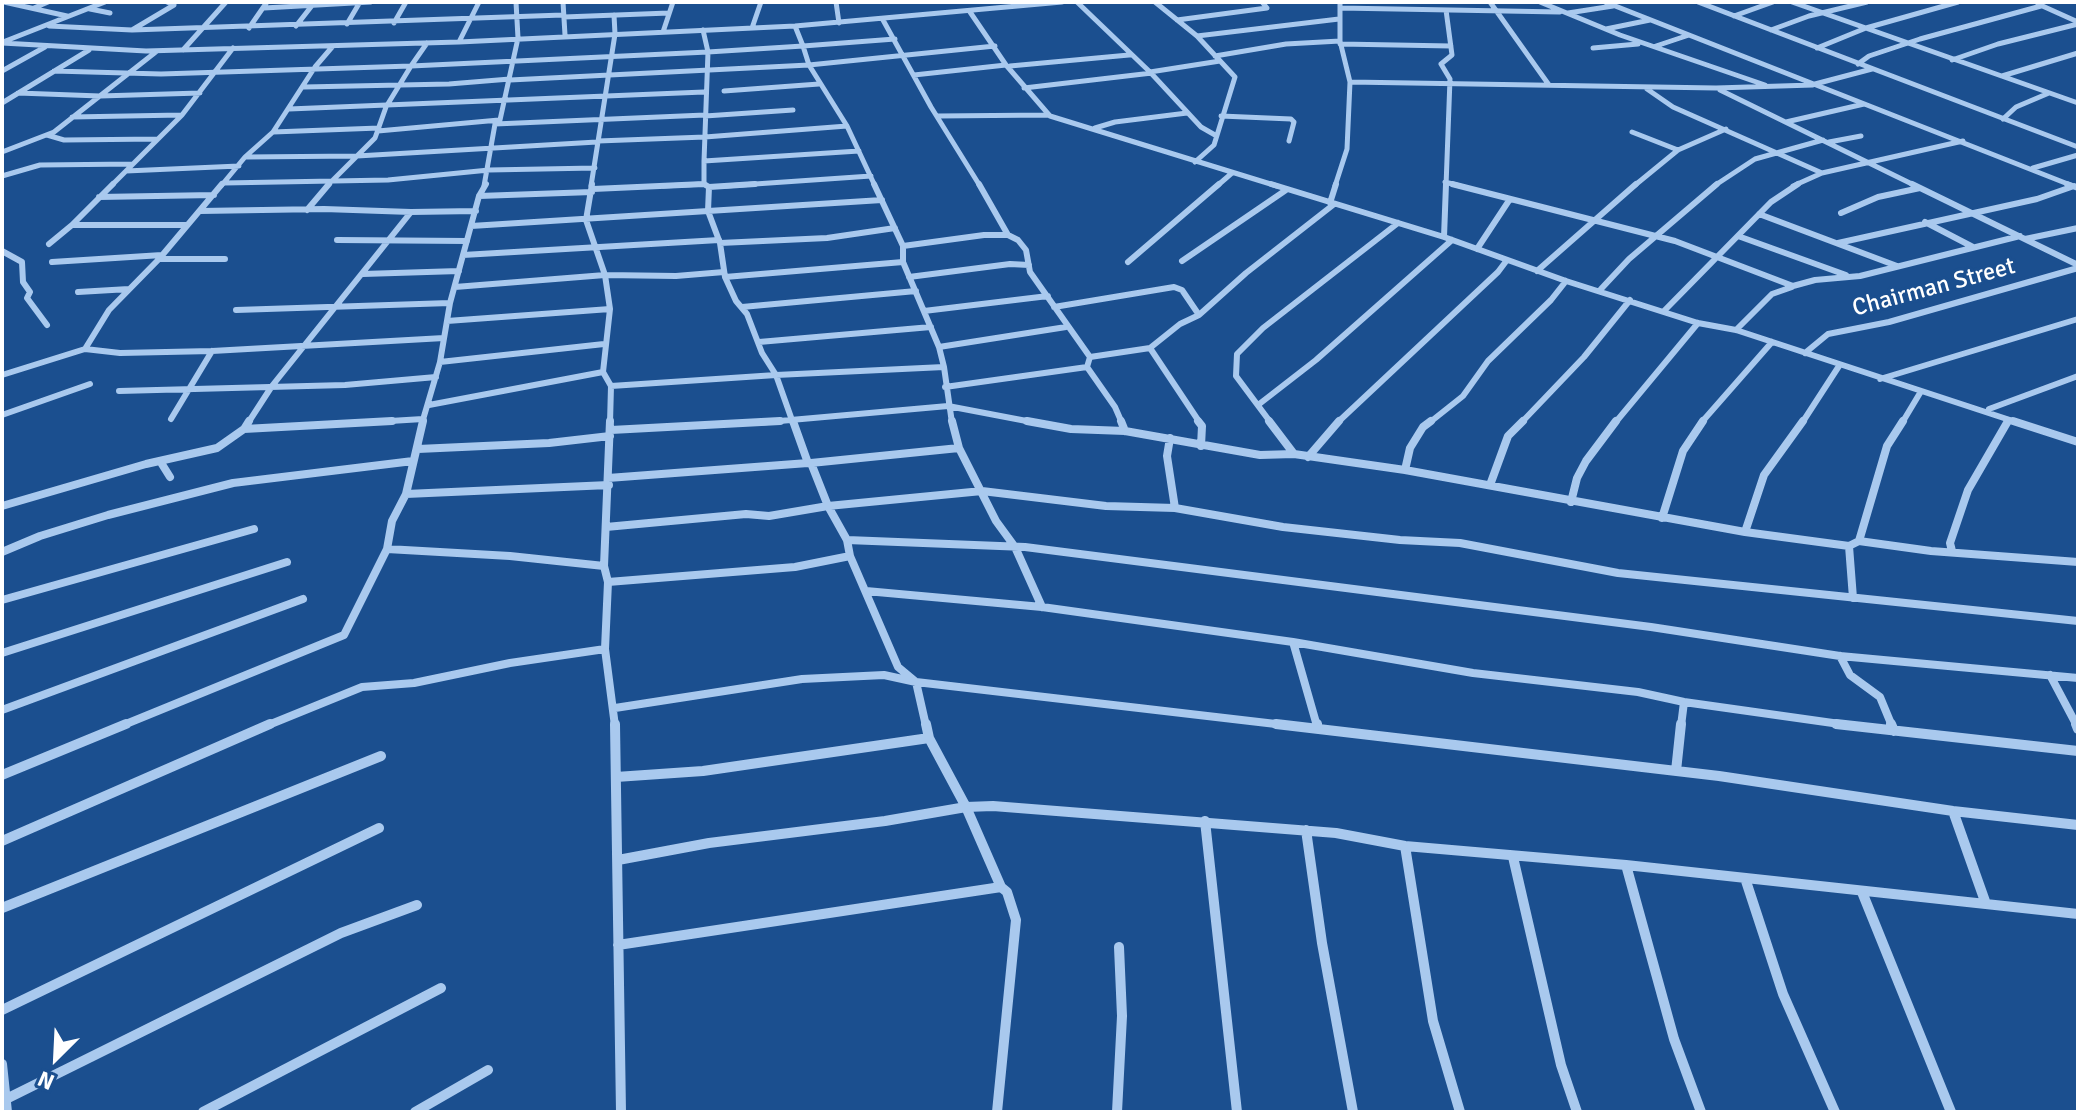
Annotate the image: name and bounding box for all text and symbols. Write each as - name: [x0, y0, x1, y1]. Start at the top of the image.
- street label: Chairman Street: [1849, 252, 2019, 324]
- north arrow: [16, 1018, 96, 1098]
- text: N: [34, 1065, 59, 1096]

